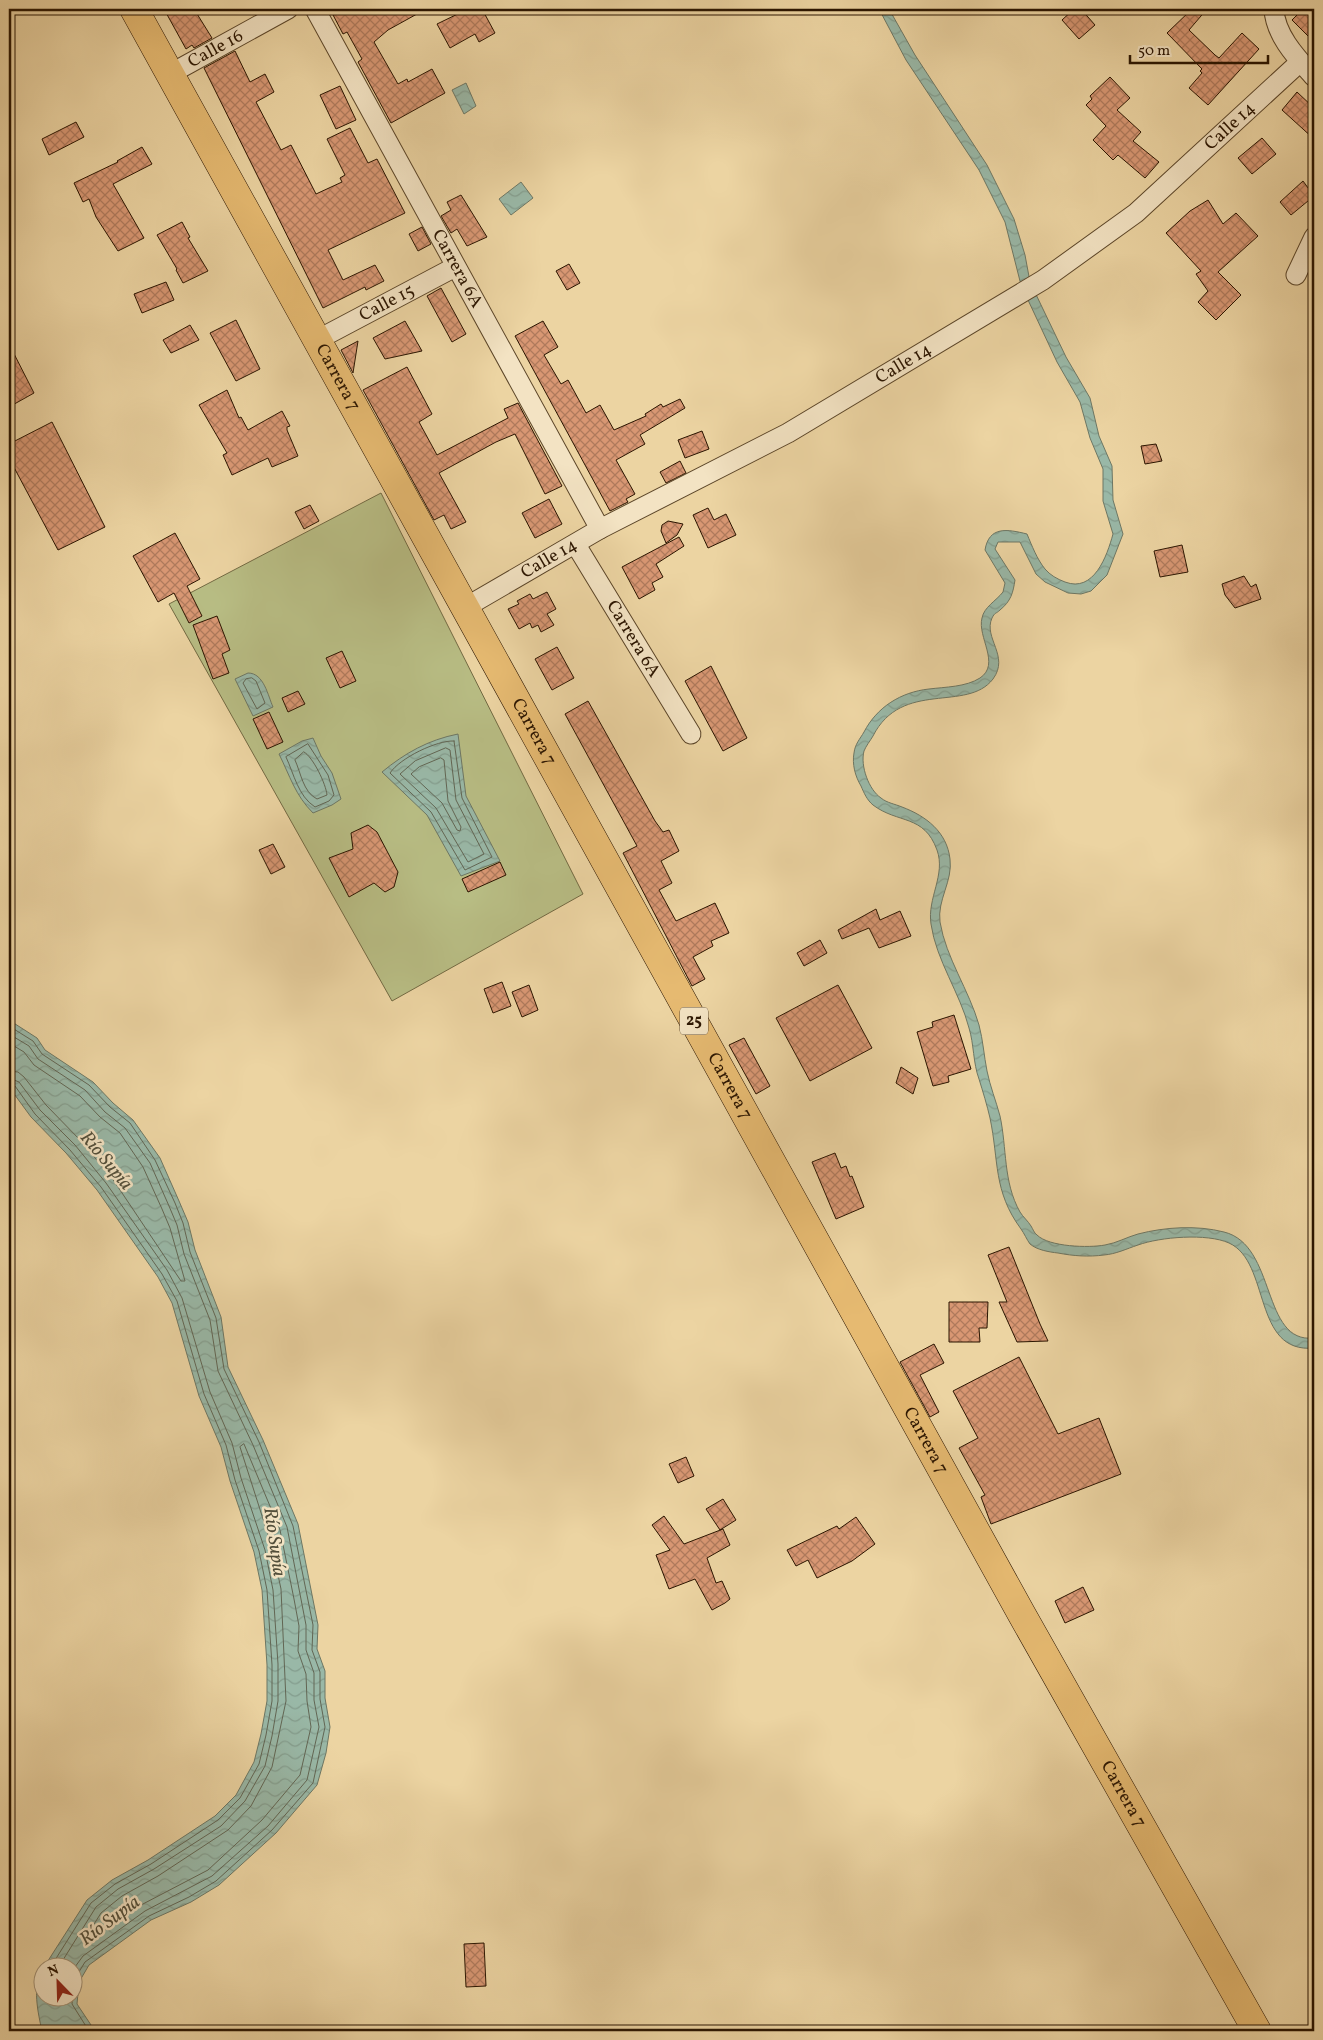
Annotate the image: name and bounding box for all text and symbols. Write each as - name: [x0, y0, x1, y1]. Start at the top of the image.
- street label: Calle 16: [183, 24, 248, 74]
- scale bar: [1130, 32, 1268, 64]
- text: 50 m: [1138, 41, 1170, 62]
- street label: Calle 14: [1199, 96, 1261, 156]
- street label: Carrera 6A: [426, 225, 489, 313]
- street label: Calle 15: [355, 278, 419, 328]
- street label: Calle 14: [871, 337, 936, 390]
- street label: Carrera 7: [309, 339, 366, 416]
- street label: Calle 14: [516, 532, 582, 585]
- street label: Carrera 6A: [600, 596, 666, 683]
- street label: Carrera 7: [505, 694, 562, 770]
- road number: 25: [680, 1008, 708, 1034]
- street label: Carrera 7: [701, 1048, 758, 1124]
- water label: Río Supía: [74, 1126, 138, 1196]
- street label: Carrera 7: [897, 1403, 954, 1479]
- water label: Río Supía: [256, 1506, 292, 1578]
- street label: Carrera 7: [1094, 1756, 1152, 1832]
- water label: Río Supía: [74, 1890, 146, 1952]
- north arrow: [32, 1958, 82, 2008]
- text: N: [45, 1961, 62, 1982]

